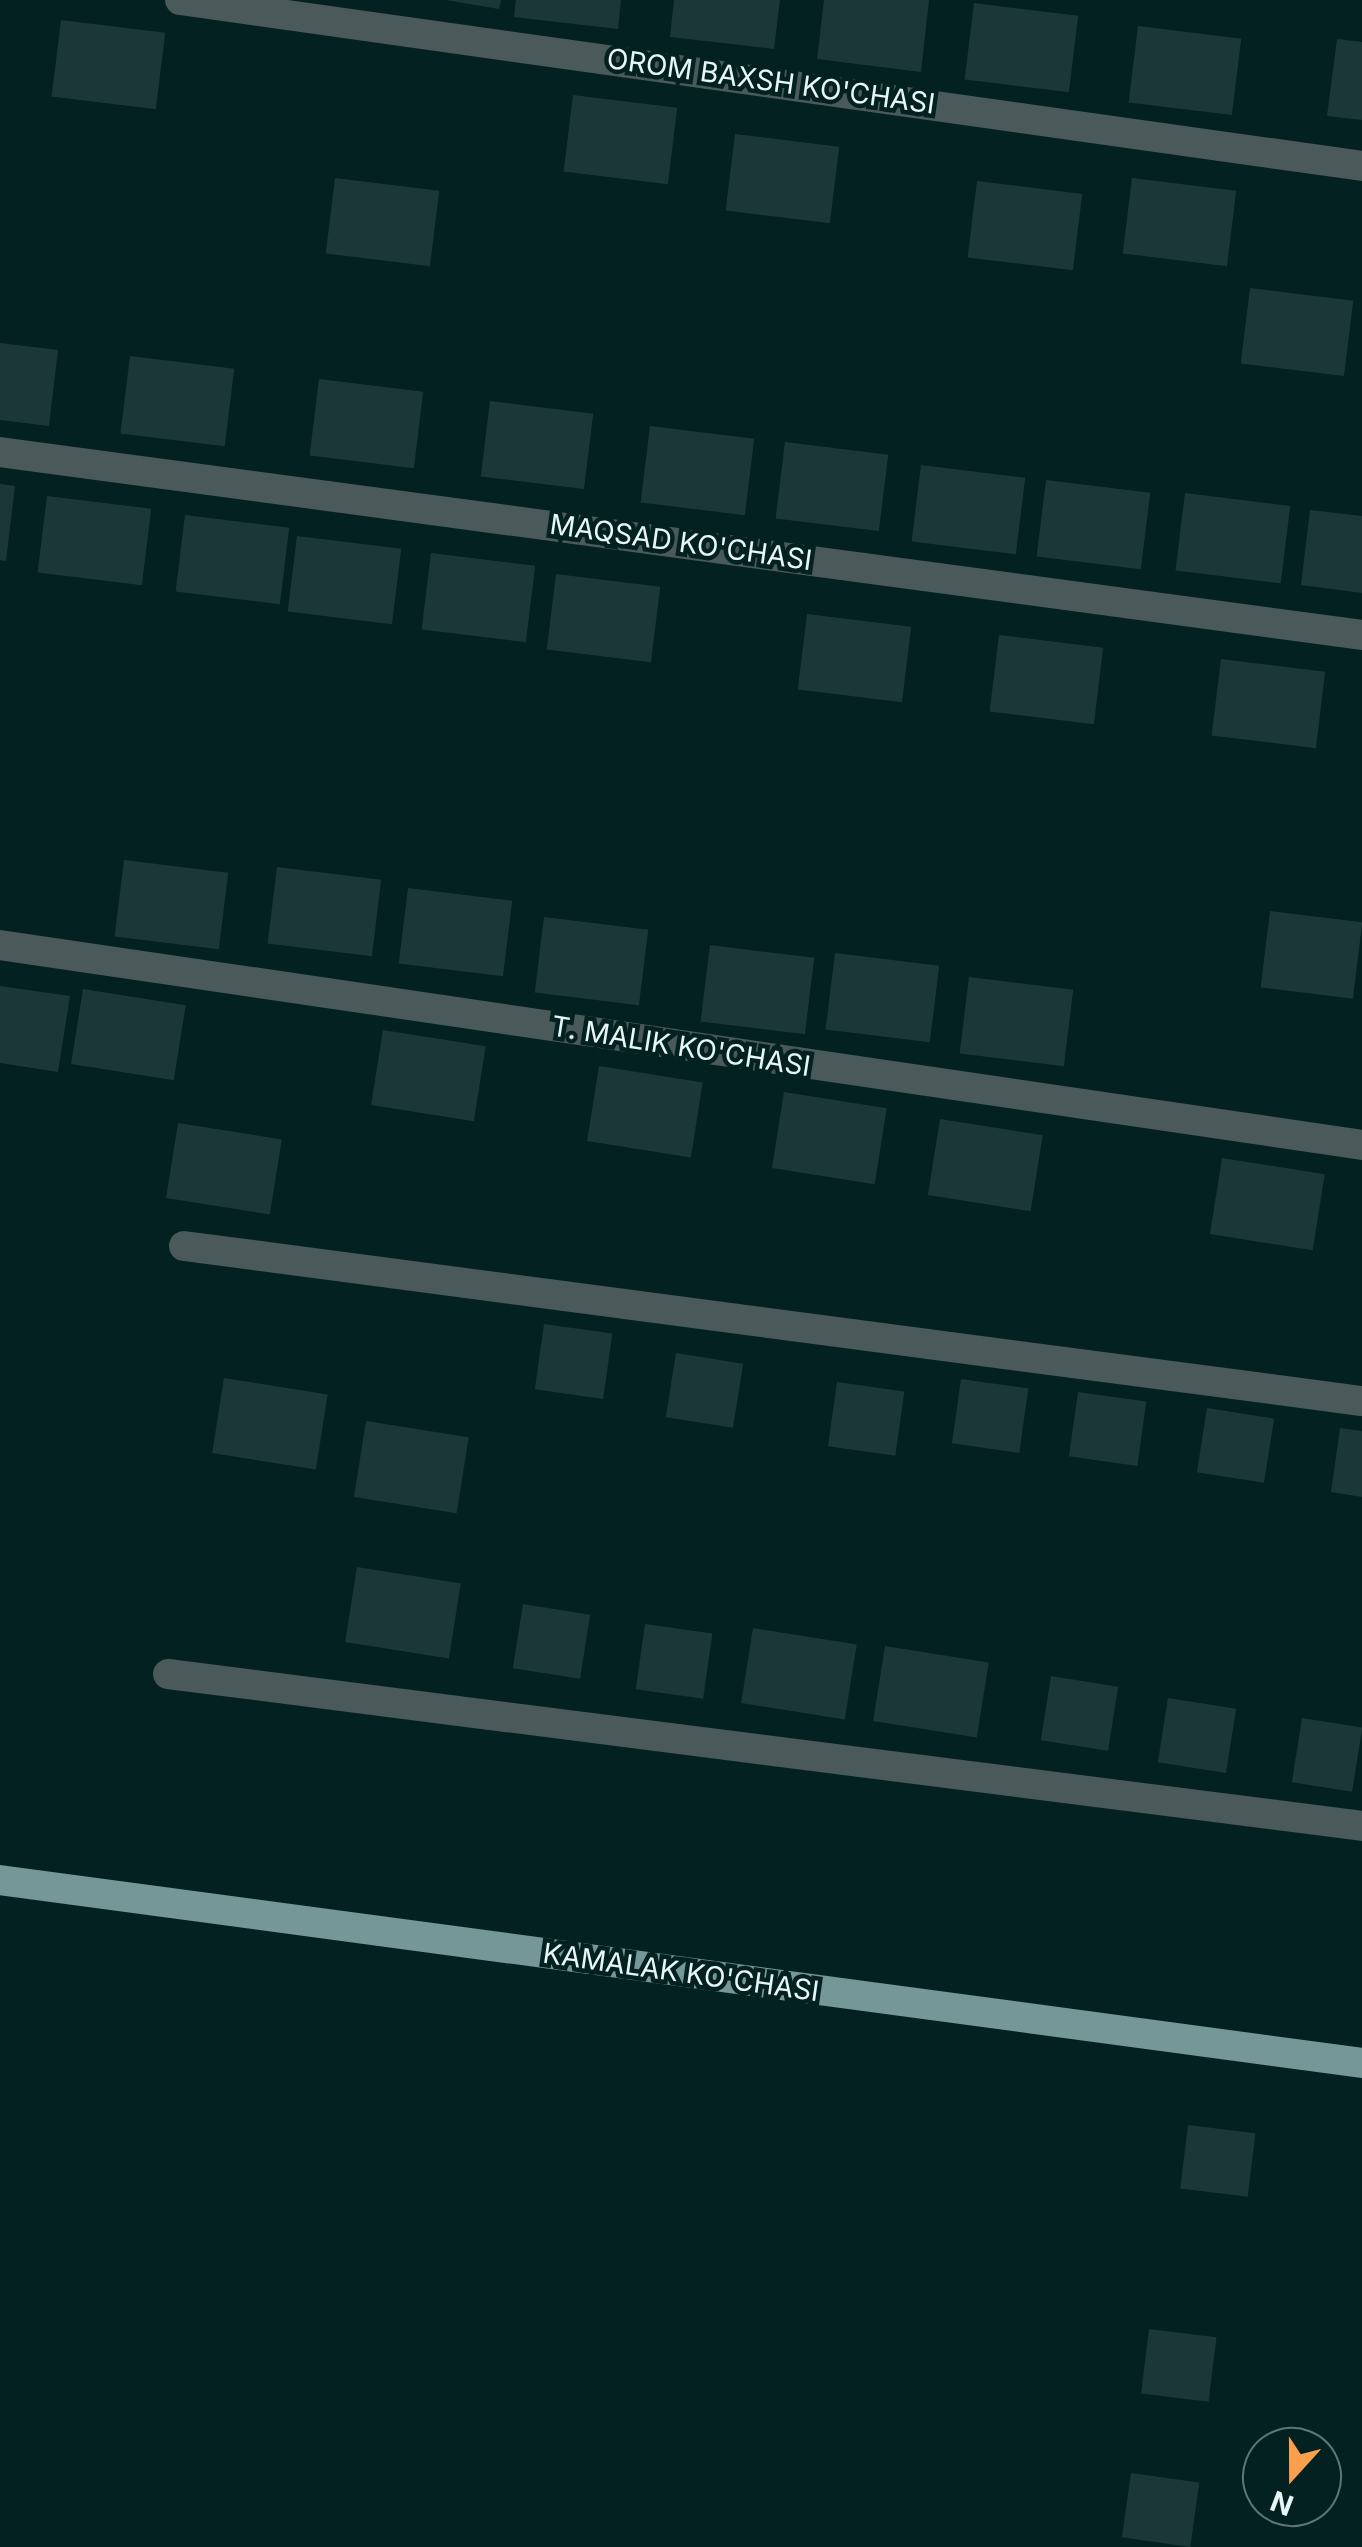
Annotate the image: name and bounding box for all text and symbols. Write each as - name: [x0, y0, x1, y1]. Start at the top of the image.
- street label: OROM BAXSH KO'CHASI: [605, 41, 937, 121]
- street label: MAQSAD KO'CHASI: [548, 507, 814, 577]
- street label: T. MALIK KO'CHASI: [549, 1009, 813, 1083]
- street label: KAMALAK KO'CHASI: [541, 1936, 821, 2008]
- north arrow: [1242, 2427, 1342, 2527]
- text: N: [1266, 2483, 1298, 2523]

